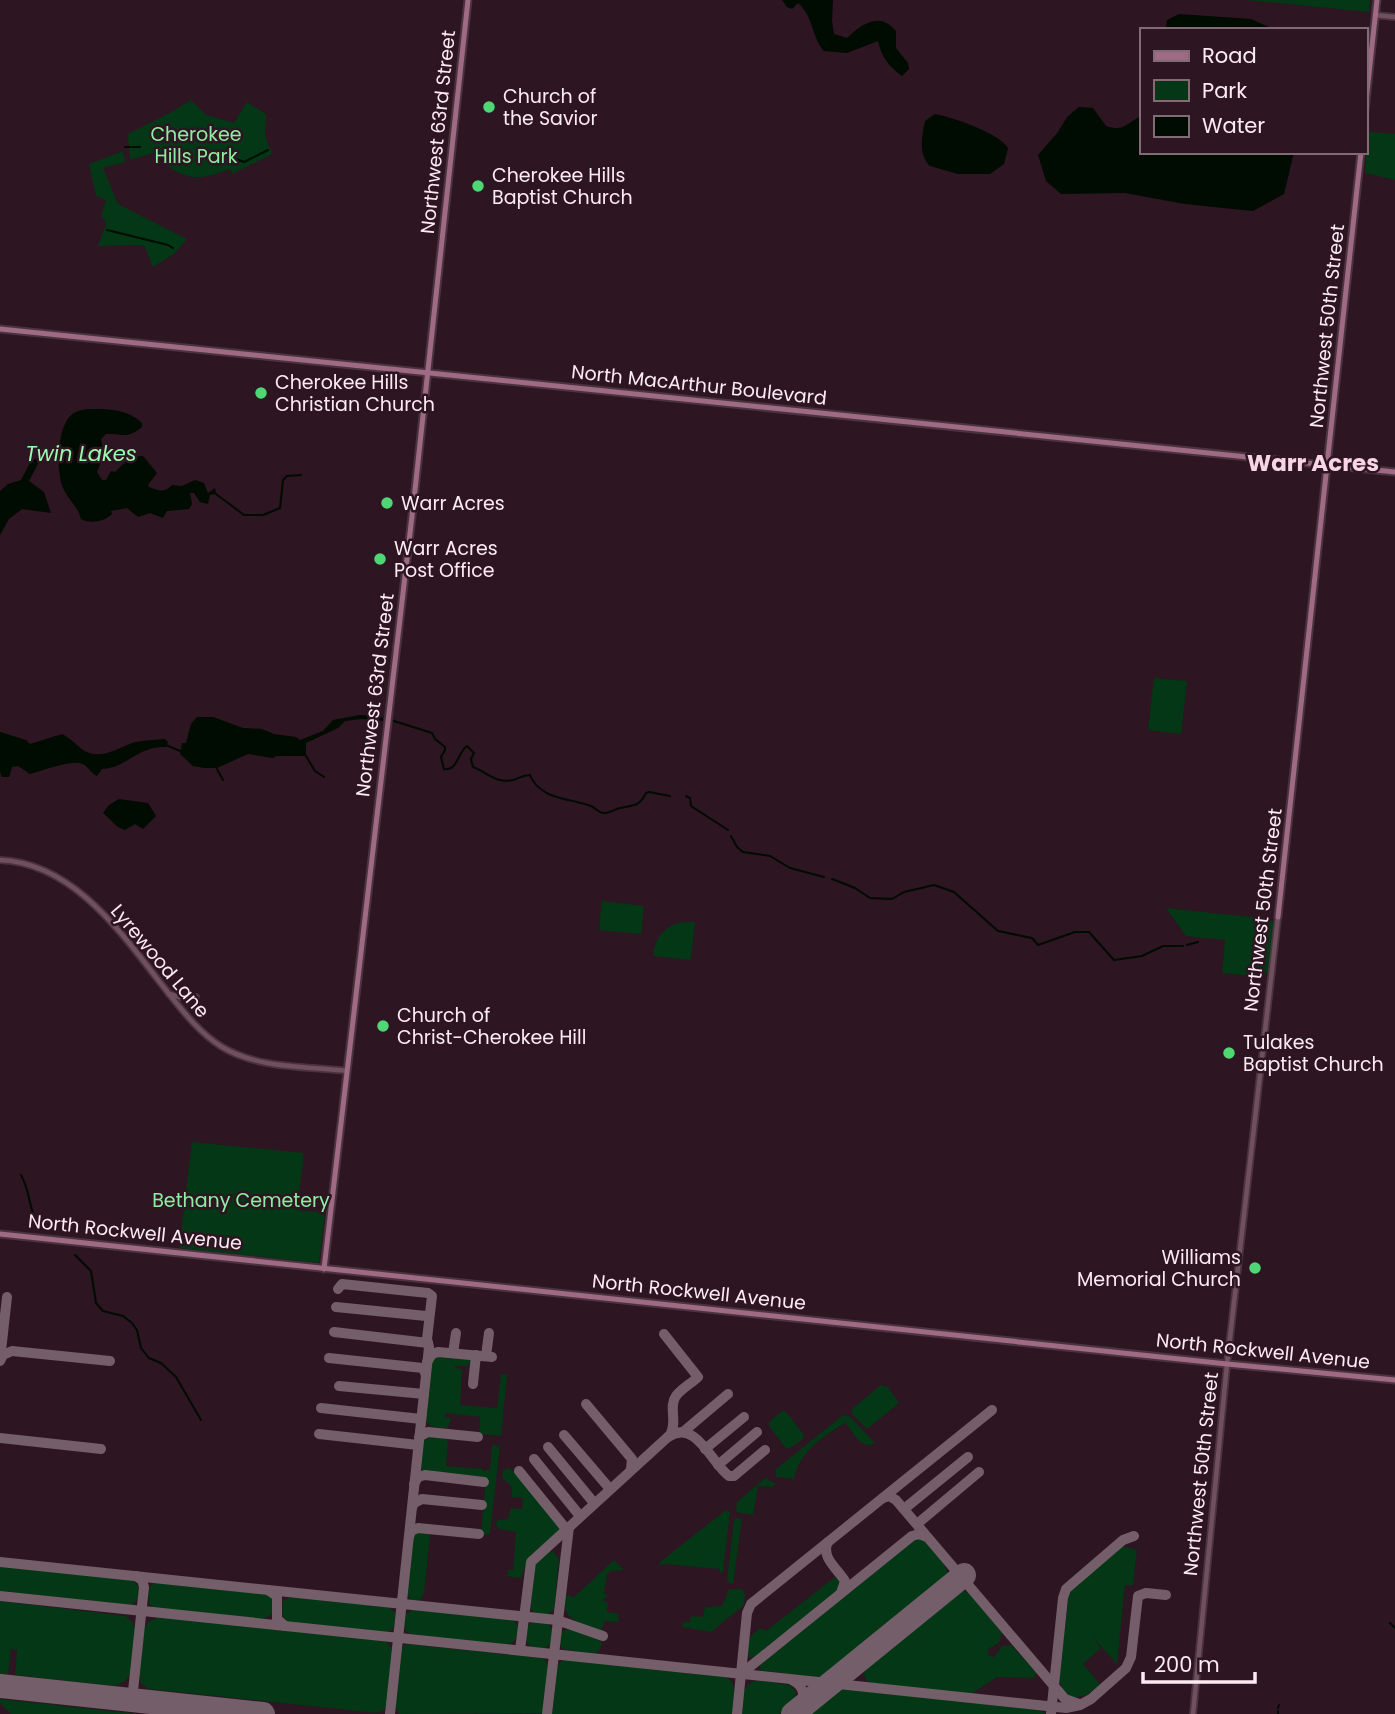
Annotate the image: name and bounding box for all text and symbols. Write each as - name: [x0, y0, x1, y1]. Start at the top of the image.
- legend: [1140, 28, 1367, 154]
- street label: Northwest 63rd Street: [414, 29, 462, 235]
- text: Road: [1202, 41, 1257, 70]
- text: Park: [1202, 76, 1247, 105]
- place label: Church of the Savior: [503, 83, 598, 132]
- marker: Church of the Savior: [481, 99, 497, 115]
- text: Water: [1202, 111, 1265, 140]
- park label: Cherokee Hills Park: [150, 121, 242, 170]
- place label: Cherokee Hills Baptist Church: [492, 162, 633, 211]
- marker: Cherokee Hills Baptist Church: [470, 178, 486, 194]
- street label: Northwest 50th Street: [1303, 223, 1351, 429]
- street label: North MacArthur Boulevard: [570, 358, 828, 412]
- place label: Cherokee Hills Christian Church: [275, 369, 435, 418]
- marker: Cherokee Hills Christian Church: [253, 385, 269, 401]
- water label: Twin Lakes: [25, 439, 137, 468]
- district label: Warr Acres: [1247, 447, 1379, 479]
- place label: Warr Acres: [401, 490, 505, 517]
- marker: Warr Acres: [379, 495, 395, 511]
- place label: Warr Acres Post Office: [394, 535, 498, 584]
- marker: Warr Acres Post Office: [372, 551, 388, 567]
- street label: Northwest 63rd Street: [349, 592, 401, 798]
- street label: Northwest 50th Street: [1237, 807, 1289, 1013]
- street label: Lyrewood Lane: [104, 898, 216, 1024]
- place label: Church of Christ-Cherokee Hill: [397, 1002, 586, 1051]
- marker: Church of Christ-Cherokee Hill: [375, 1018, 391, 1034]
- place label: Tulakes Baptist Church: [1243, 1029, 1384, 1078]
- marker: Tulakes Baptist Church: [1221, 1045, 1237, 1061]
- park label: Bethany Cemetery: [152, 1187, 330, 1214]
- street label: North Rockwell Avenue: [27, 1207, 243, 1257]
- place label: Williams Memorial Church: [1077, 1244, 1241, 1293]
- marker: Williams Memorial Church: [1247, 1260, 1263, 1276]
- street label: North Rockwell Avenue: [591, 1267, 807, 1317]
- street label: North Rockwell Avenue: [1155, 1326, 1371, 1376]
- street label: Northwest 50th Street: [1177, 1371, 1225, 1577]
- scale bar: [1143, 1640, 1255, 1684]
- text: 200 m: [1154, 1650, 1220, 1679]

